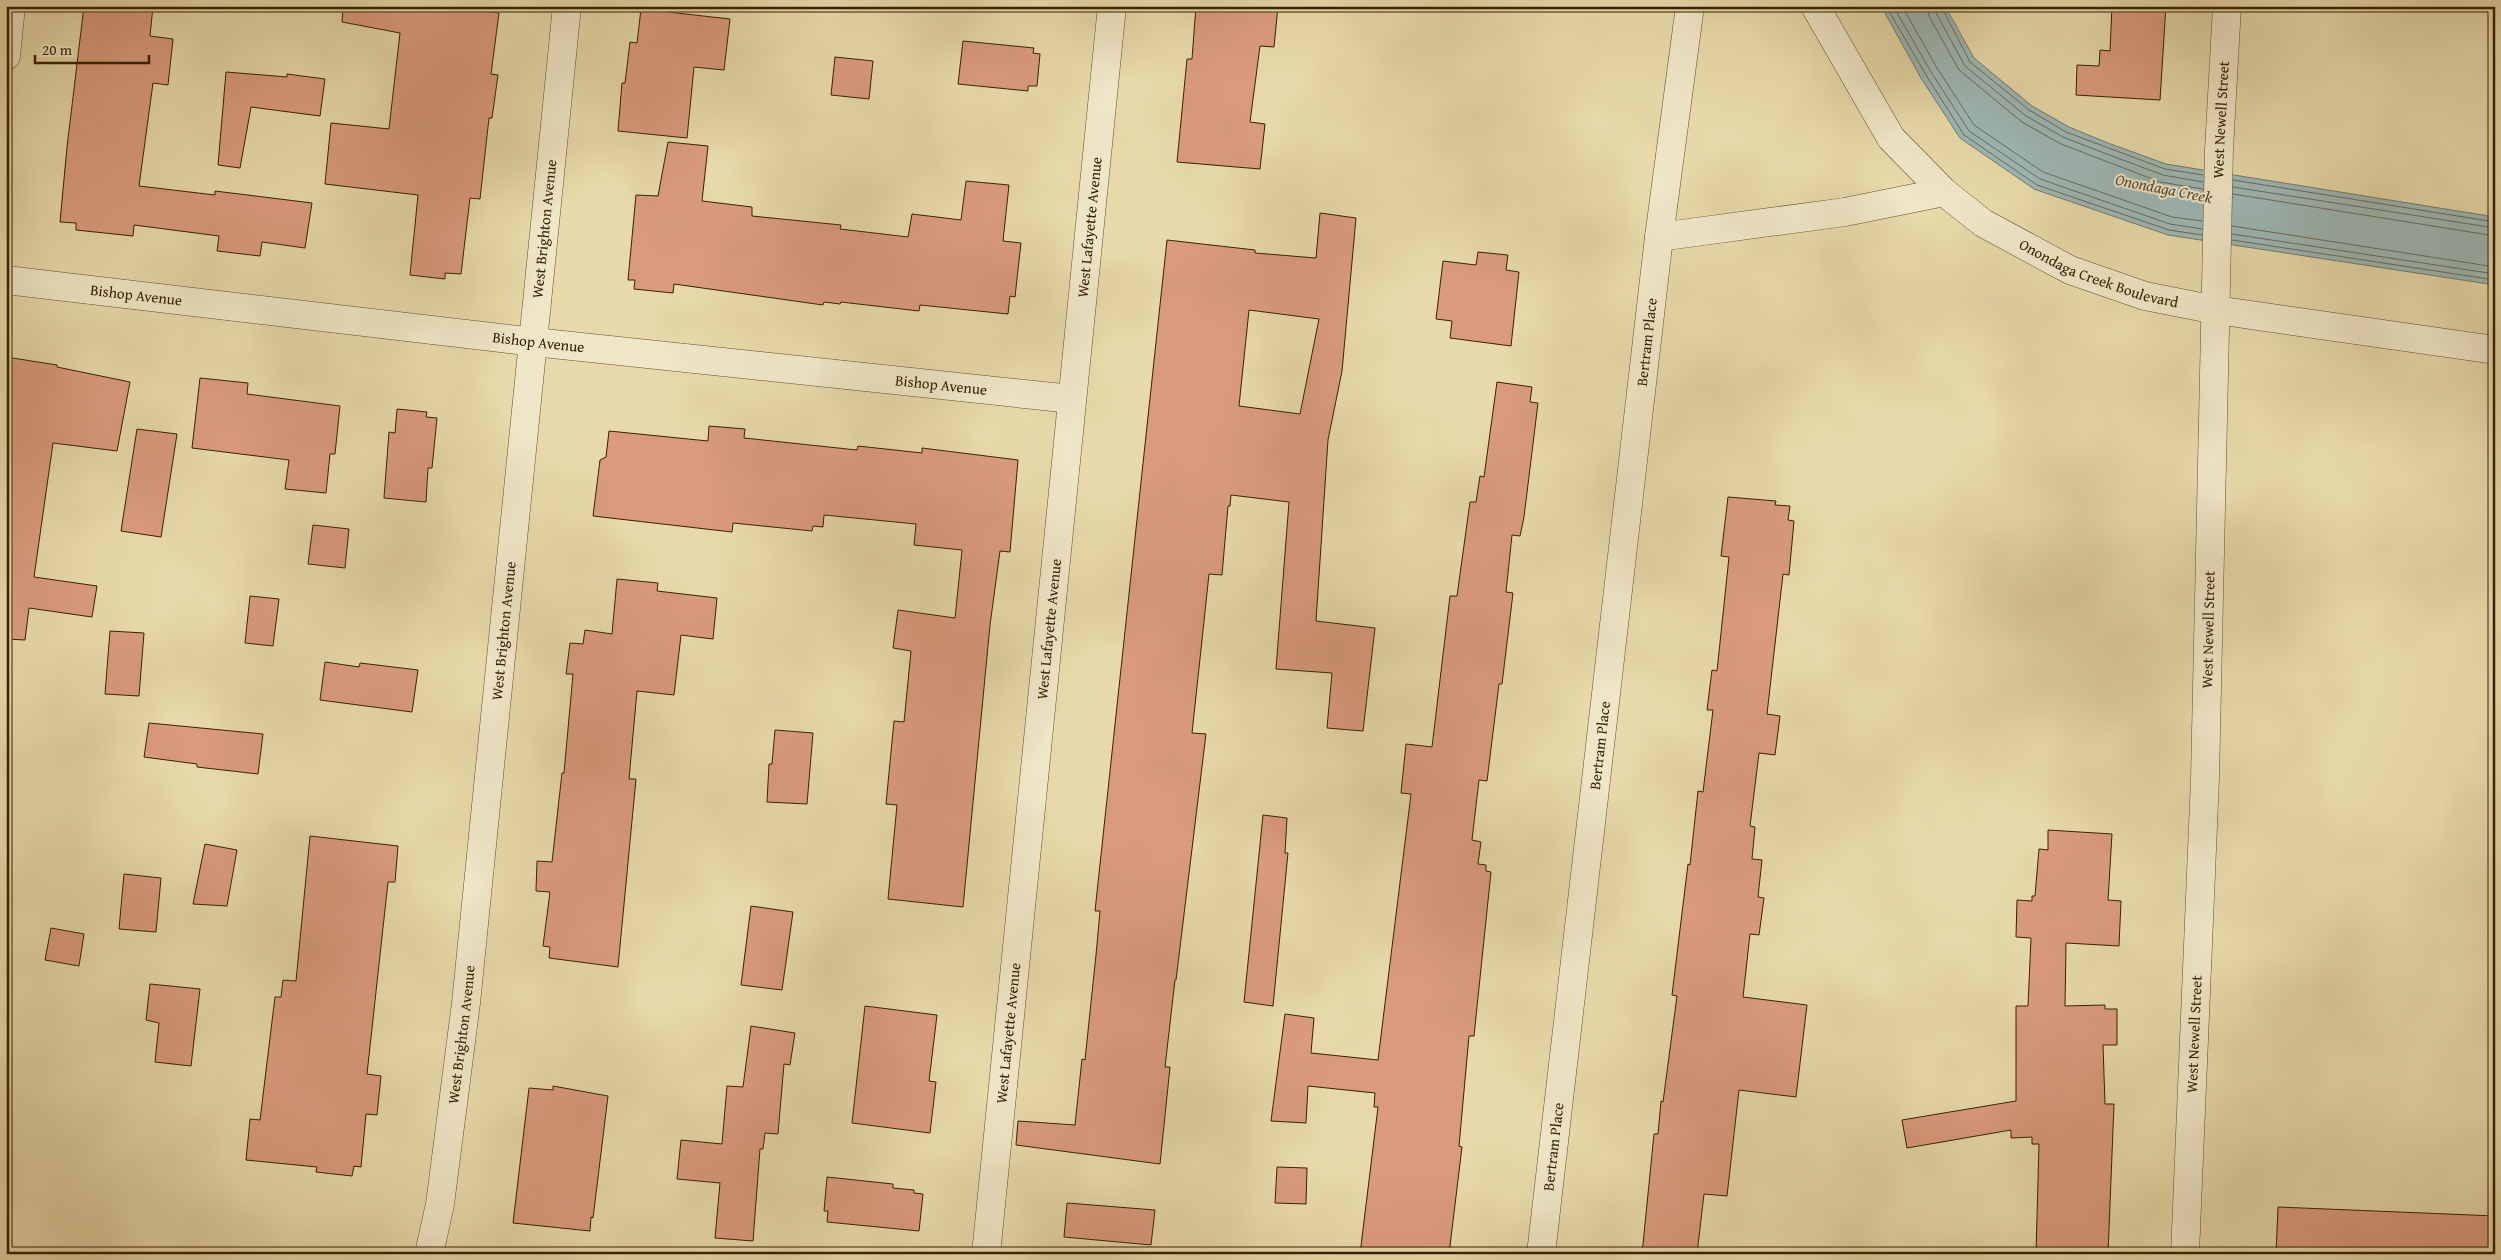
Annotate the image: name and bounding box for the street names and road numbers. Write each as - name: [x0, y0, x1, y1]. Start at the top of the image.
- street label: West Newell Street: [2207, 60, 2234, 179]
- street label: West Lafayette Avenue: [1072, 156, 1107, 299]
- street label: West Brighton Avenue: [526, 158, 561, 299]
- street label: Onondaga Creek Boulevard: [2016, 233, 2180, 312]
- street label: Bishop Avenue: [89, 279, 183, 311]
- street label: Bertram Place: [1631, 297, 1662, 387]
- street label: Bishop Avenue: [491, 326, 585, 357]
- street label: Bishop Avenue: [894, 369, 988, 400]
- street label: West Lafayette Avenue: [1031, 558, 1066, 701]
- street label: West Brighton Avenue: [486, 560, 521, 701]
- street label: West Newell Street: [2196, 570, 2220, 689]
- street label: Bertram Place: [1584, 700, 1615, 791]
- street label: West Lafayette Avenue: [990, 962, 1025, 1104]
- street label: West Brighton Avenue: [442, 964, 480, 1105]
- street label: West Newell Street: [2181, 974, 2207, 1093]
- street label: Bertram Place: [1537, 1101, 1569, 1192]

